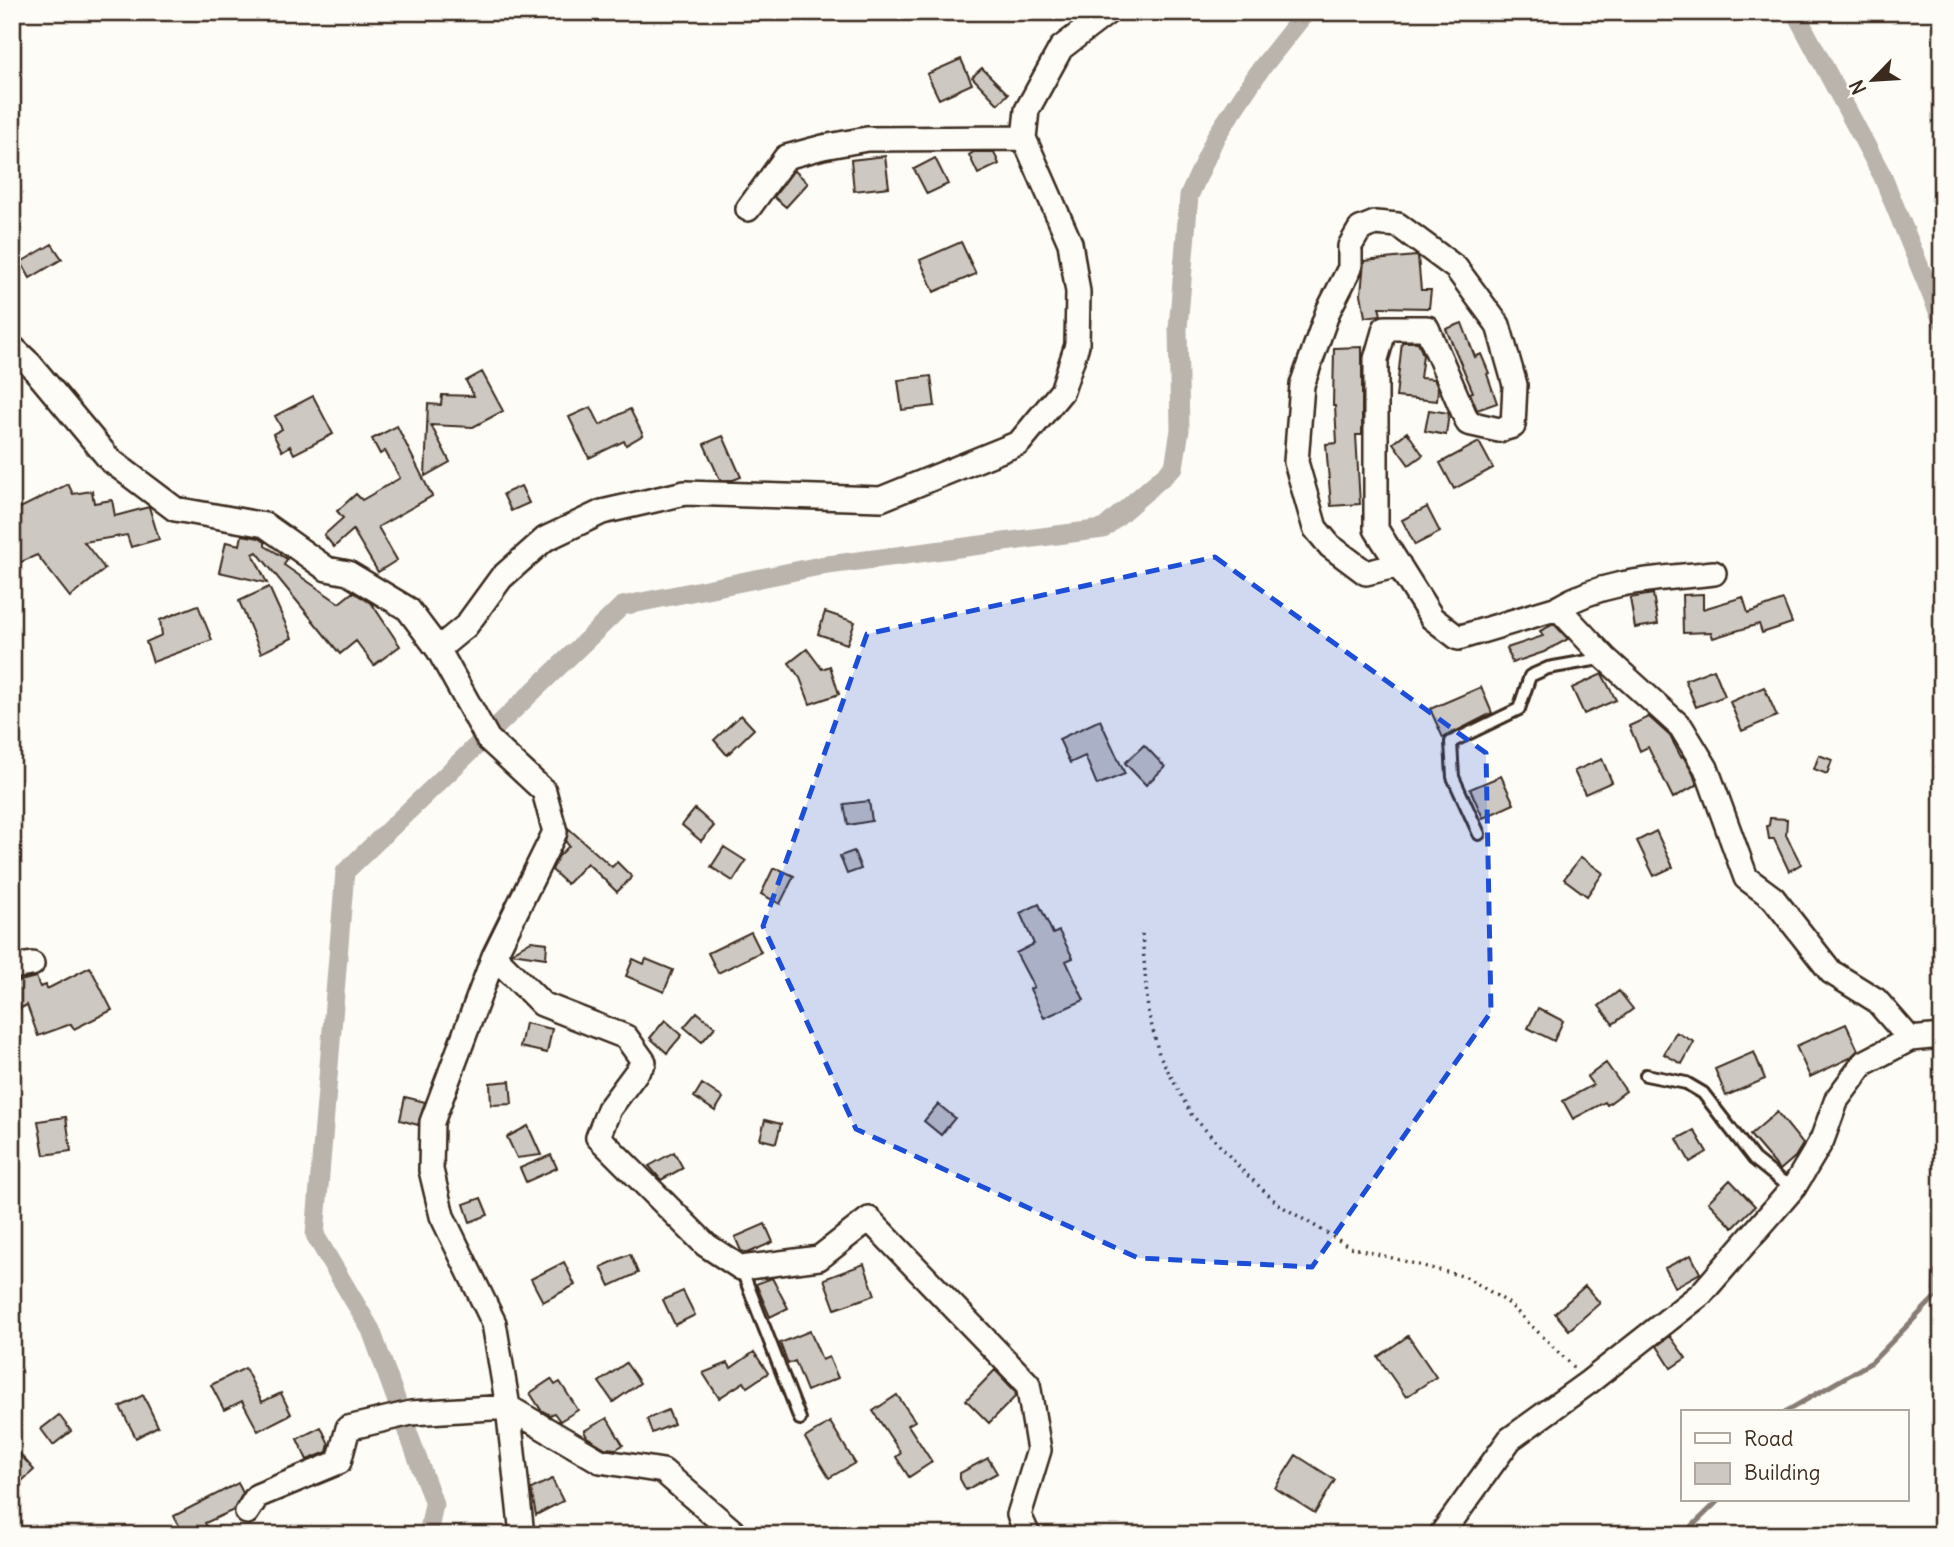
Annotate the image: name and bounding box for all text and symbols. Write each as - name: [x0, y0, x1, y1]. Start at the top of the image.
- north arrow: [1839, 46, 1909, 116]
- text: N: [1844, 76, 1871, 98]
- legend: [1681, 1410, 1909, 1502]
- text: Road: [1744, 1425, 1793, 1452]
- text: Building: [1744, 1459, 1820, 1486]

